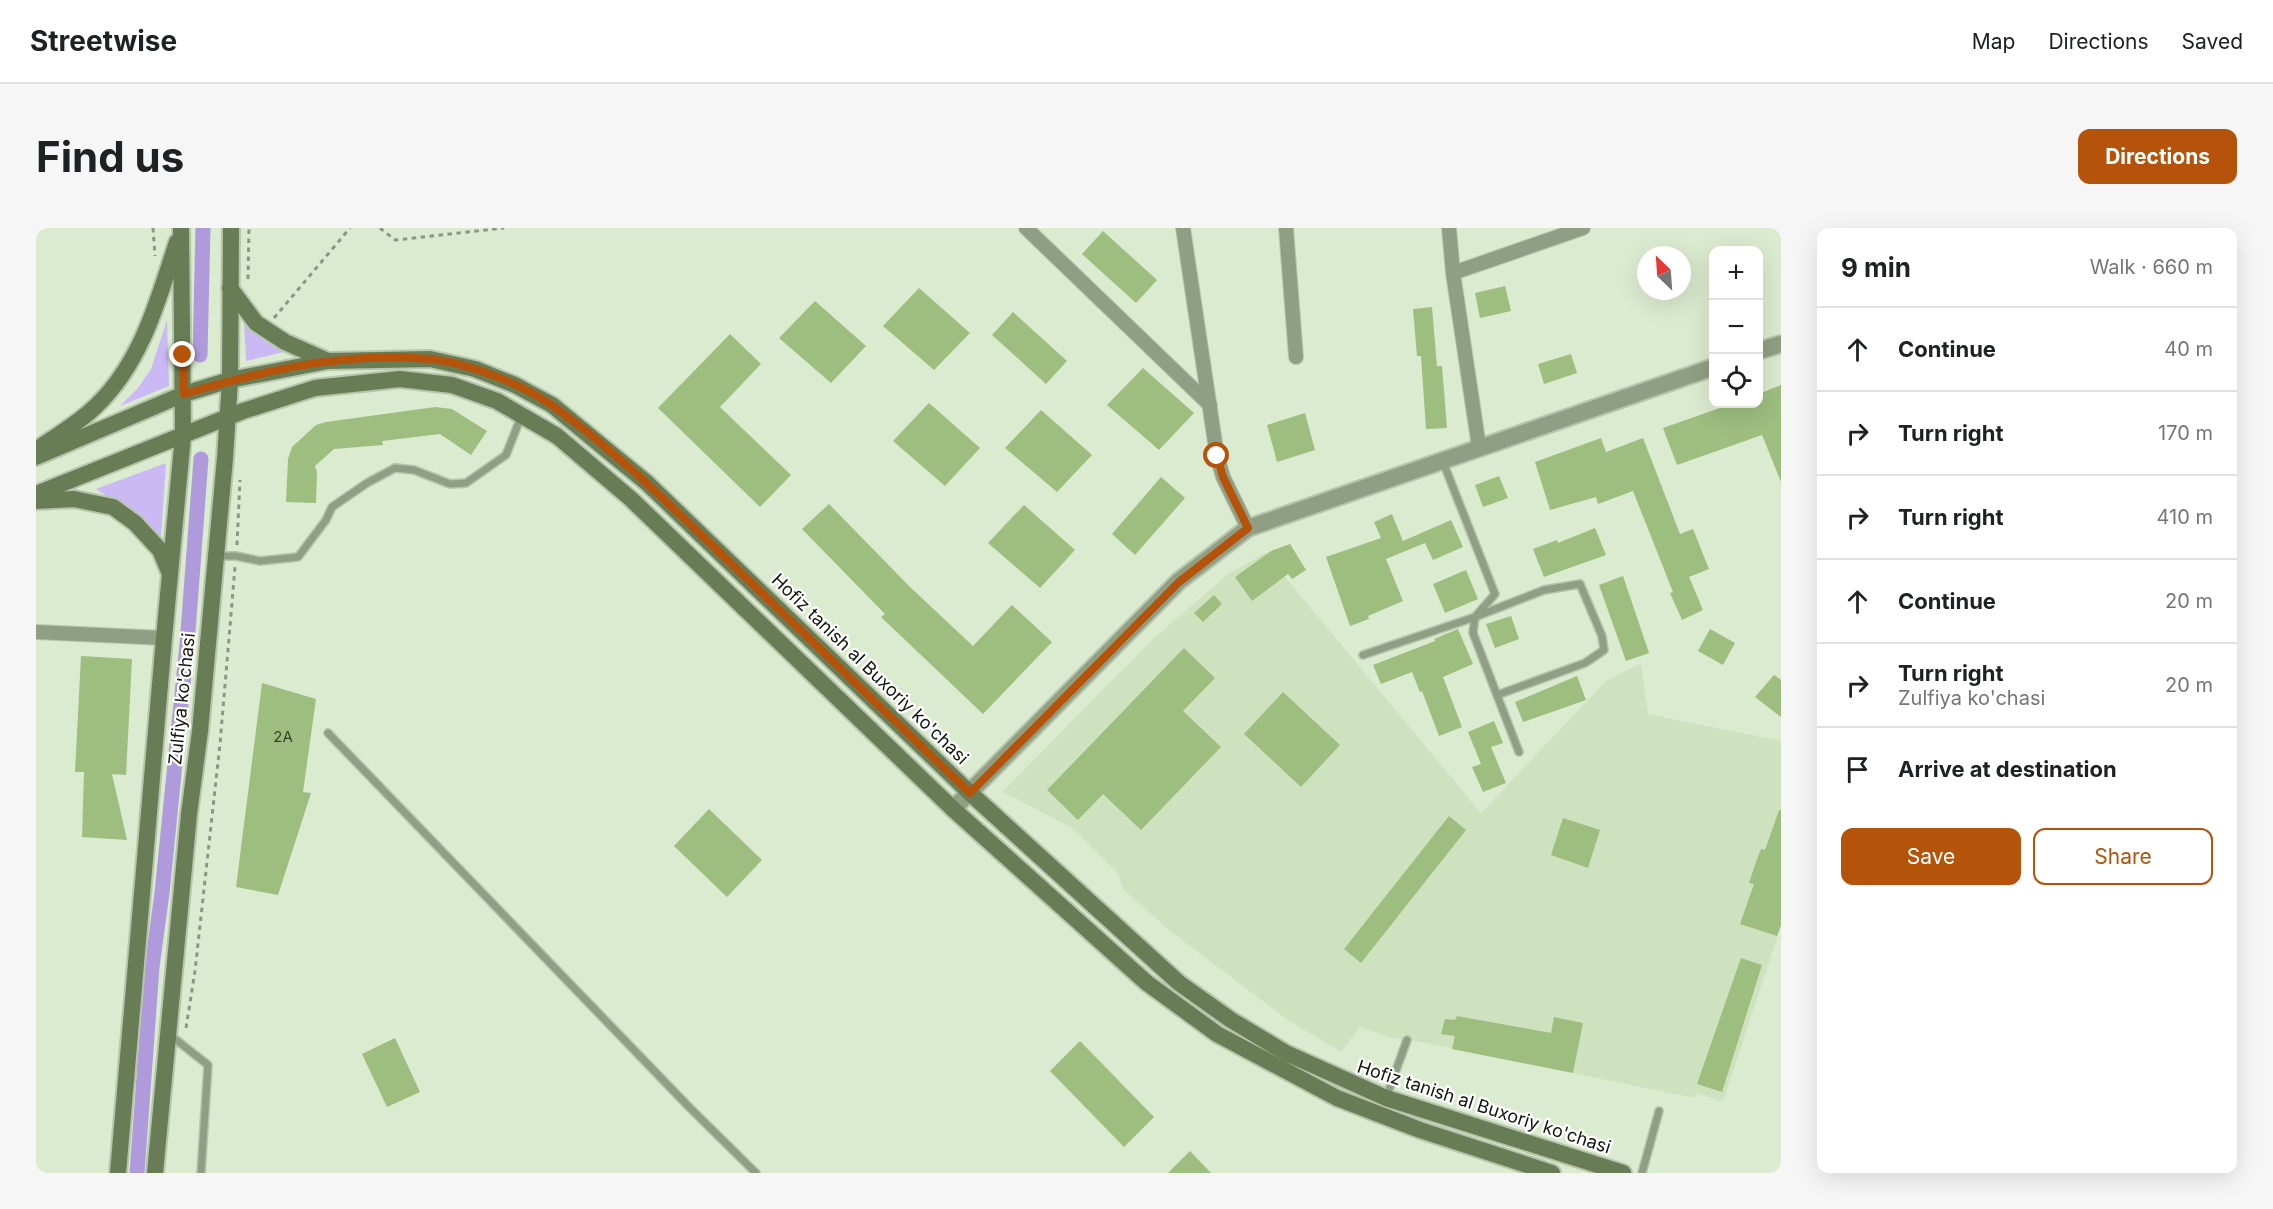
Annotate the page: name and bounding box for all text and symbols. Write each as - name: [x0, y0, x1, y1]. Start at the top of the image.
- text: Streetwise: [30, 24, 177, 58]
- text: Map: [1972, 29, 2015, 54]
- text: Directions: [2048, 29, 2149, 54]
- text: Saved: [2182, 29, 2243, 54]
- button: Directions: [2078, 129, 2237, 184]
- text: Find us: [36, 131, 184, 182]
- north arrow: [1637, 246, 1691, 300]
- map controls: [1709, 246, 1763, 408]
- button: +: [1709, 246, 1763, 300]
- text: 9 min: [1841, 252, 1911, 283]
- text: Walk · 660 m: [2090, 255, 2213, 279]
- button: −: [1709, 300, 1763, 354]
- icon: ahead: [1841, 333, 1874, 366]
- text: Continue: [1898, 336, 1996, 362]
- text: 40 m: [2164, 337, 2213, 361]
- route end: [169, 341, 195, 367]
- button: locate: [1709, 354, 1763, 408]
- icon: right: [1841, 417, 1874, 450]
- text: Turn right: [1898, 420, 2004, 446]
- text: 170 m: [2158, 421, 2213, 445]
- route start: [1203, 442, 1229, 468]
- icon: right: [1841, 501, 1874, 534]
- text: Turn right: [1898, 504, 2004, 530]
- text: 410 m: [2157, 505, 2213, 529]
- street label: Hofiz tanish al Buxoriy ko'chasi: [768, 569, 973, 768]
- icon: ahead: [1841, 585, 1874, 618]
- text: Continue: [1898, 588, 1996, 614]
- text: 20 m: [2165, 589, 2213, 613]
- street label: Zulfiya ko'chasi: [164, 632, 199, 766]
- text: Turn right: [1898, 660, 2004, 686]
- icon: right: [1841, 669, 1874, 702]
- text: 20 m: [2165, 673, 2213, 697]
- text: Zulfiya ko'chasi: [1898, 686, 2045, 710]
- house number: 2А: [273, 727, 293, 746]
- icon: arrive: [1841, 753, 1874, 786]
- text: Arrive at destination: [1898, 756, 2117, 782]
- button: Save: [1841, 828, 2021, 885]
- button: Share: [2033, 828, 2213, 885]
- street label: Hofiz tanish al Buxoriy ko'chasi: [1355, 1056, 1614, 1157]

